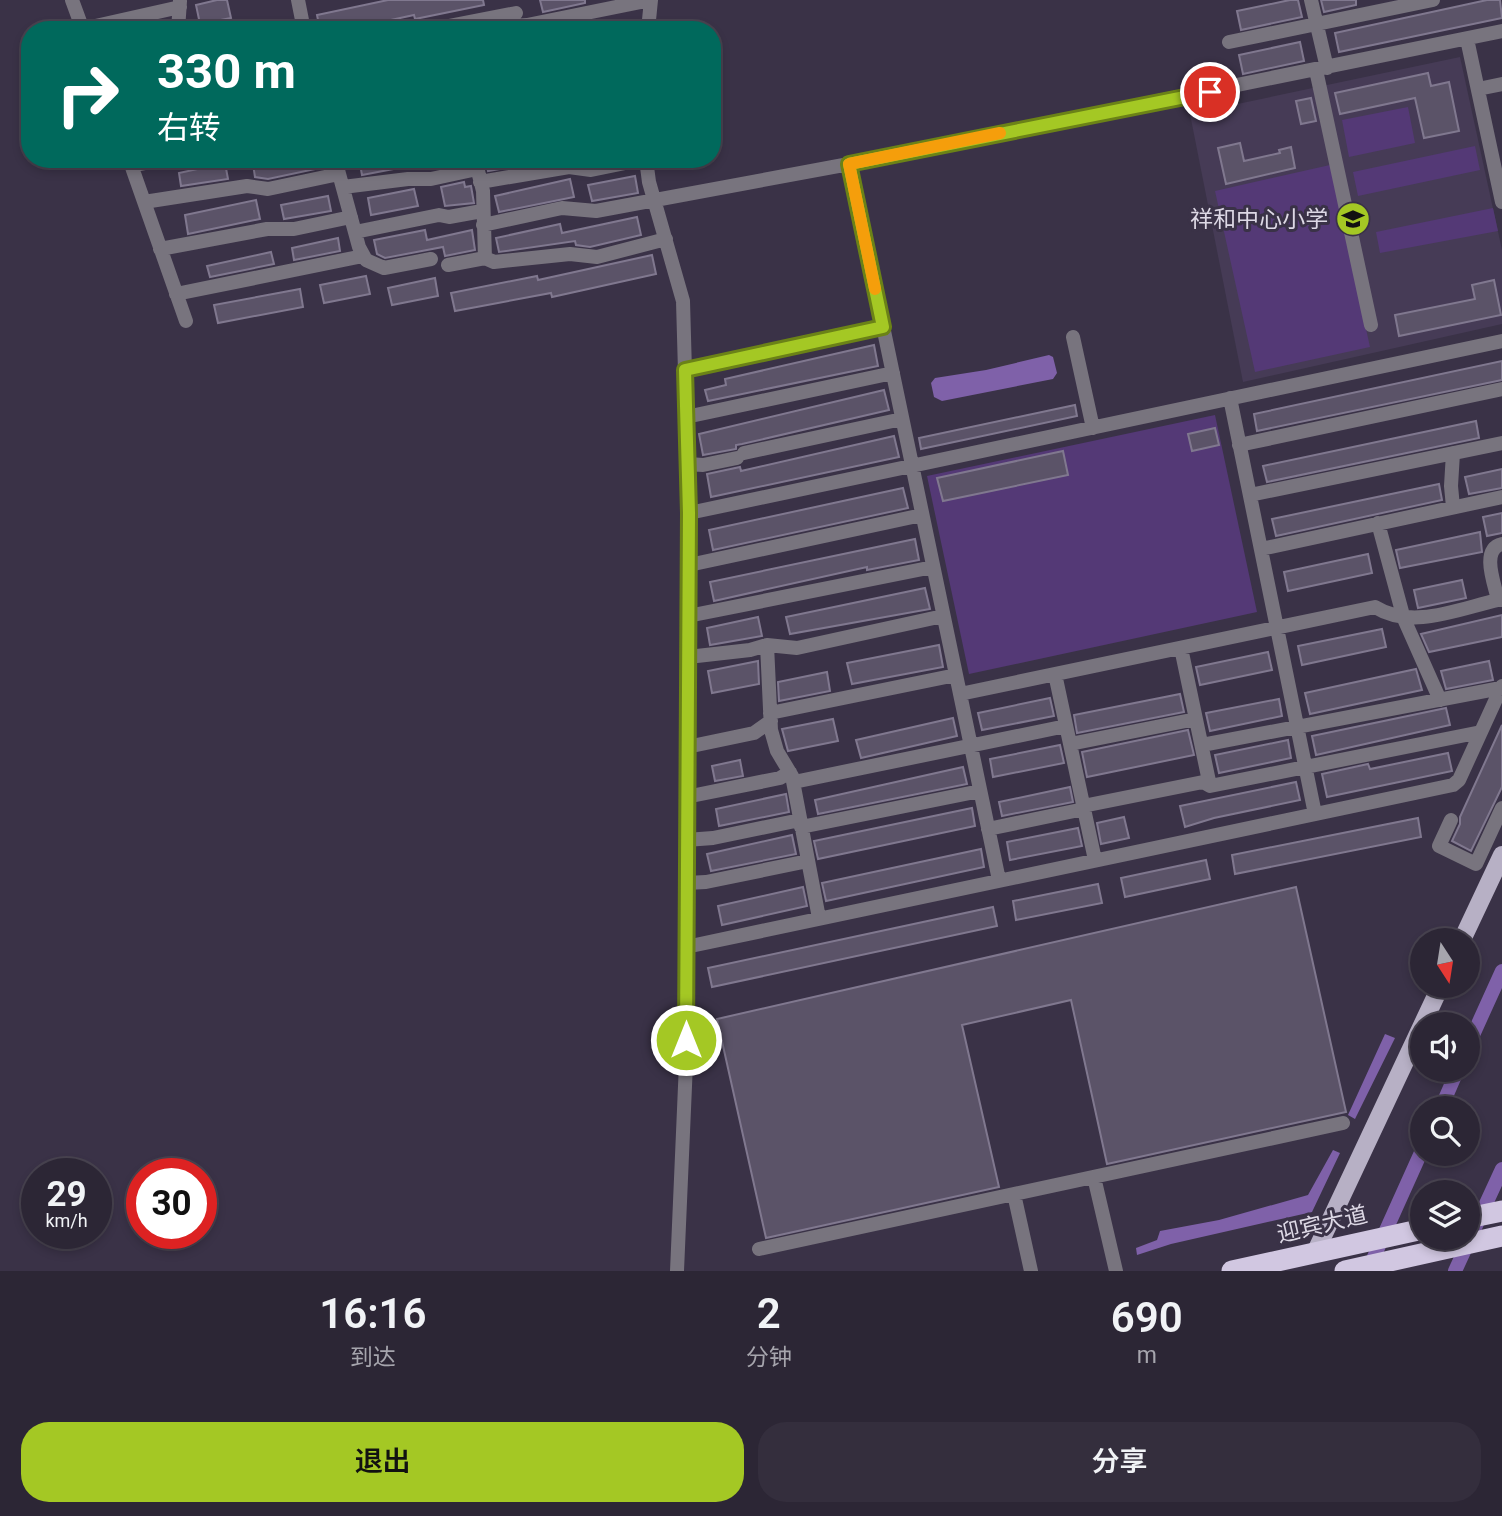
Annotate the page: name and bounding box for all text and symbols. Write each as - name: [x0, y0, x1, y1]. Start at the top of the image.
- text: 330 m: [157, 43, 296, 100]
- icon: right: [42, 49, 133, 140]
- pin: [1180, 62, 1240, 122]
- icon: arrive: [1191, 73, 1229, 111]
- text: 右转: [157, 109, 221, 147]
- school or university icon: 祥和中心小学: [1334, 200, 1372, 238]
- place label: 祥和中心小学: [1190, 206, 1328, 233]
- north arrow: [1410, 928, 1480, 998]
- map controls: [1410, 928, 1480, 1250]
- position arrow: [649, 1003, 723, 1077]
- button: sound: [1410, 1012, 1480, 1082]
- button: search: [1410, 1096, 1480, 1166]
- speed limit sign: 30: [126, 1158, 217, 1249]
- text: 29: [46, 1174, 87, 1215]
- button: layers: [1410, 1180, 1480, 1250]
- street label: 迎宾大道: [1274, 1201, 1370, 1248]
- text: km/h: [45, 1210, 88, 1231]
- text: 16:16: [319, 1289, 427, 1338]
- text: 2: [757, 1289, 781, 1338]
- text: 690: [1111, 1293, 1183, 1342]
- text: m: [1137, 1342, 1157, 1369]
- text: 到达: [350, 1344, 396, 1371]
- text: 分钟: [746, 1344, 792, 1371]
- button: 退出: [21, 1422, 744, 1502]
- button: 分享: [758, 1422, 1481, 1502]

